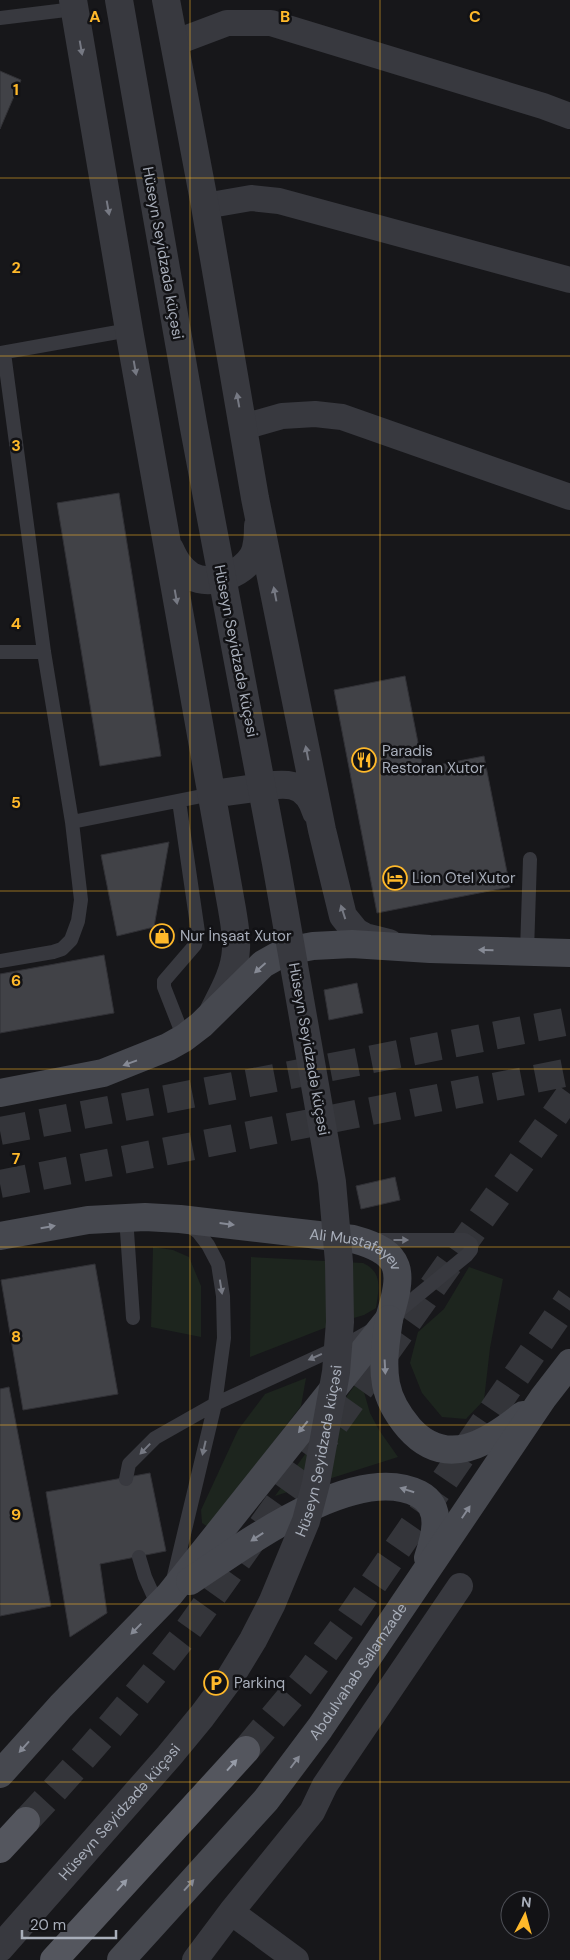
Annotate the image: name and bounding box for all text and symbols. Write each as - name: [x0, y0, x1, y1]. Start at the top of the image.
- text: A: [89, 6, 101, 27]
- text: B: [280, 6, 290, 27]
- text: C: [469, 6, 481, 27]
- one-way arrow: [77, 40, 85, 56]
- text: 1: [13, 79, 19, 100]
- street label: Hüseyn Seyidzadə küçəsi: [138, 165, 188, 341]
- one-way arrow: [104, 201, 112, 217]
- text: 2: [11, 257, 21, 278]
- one-way arrow: [132, 361, 140, 377]
- one-way arrow: [234, 392, 242, 408]
- text: 3: [11, 435, 21, 456]
- street label: Hüseyn Seyidzadə küçəsi: [209, 563, 263, 739]
- one-way arrow: [270, 586, 278, 602]
- one-way arrow: [173, 590, 181, 606]
- text: 4: [11, 613, 21, 634]
- place label: Paradis Restoran Xutor: [382, 741, 485, 778]
- one-way arrow: [303, 746, 311, 761]
- restaurant icon: Paradis Restoran Xutor: [351, 747, 377, 773]
- text: 5: [11, 792, 21, 813]
- hotel icon: Lion Otel Xutor: [382, 865, 408, 891]
- place label: Lion Otel Xutor: [412, 868, 516, 888]
- one-way arrow: [339, 904, 346, 919]
- shop icon: Nur İnşaat Xutor: [149, 923, 175, 949]
- place label: Nur İnşaat Xutor: [180, 926, 292, 946]
- one-way arrow: [478, 946, 494, 954]
- street label: Hüseyn Seyidzadə küçəsi: [284, 961, 334, 1137]
- one-way arrow: [254, 962, 266, 974]
- text: 6: [11, 970, 21, 991]
- one-way arrow: [123, 1060, 138, 1067]
- text: 7: [12, 1148, 21, 1169]
- one-way arrow: [219, 1220, 235, 1228]
- one-way arrow: [40, 1223, 56, 1231]
- street label: Ali Mustafayev: [308, 1224, 406, 1273]
- one-way arrow: [394, 1236, 410, 1244]
- one-way arrow: [218, 1280, 226, 1296]
- text: 8: [11, 1326, 21, 1347]
- one-way arrow: [308, 1354, 322, 1362]
- one-way arrow: [381, 1360, 389, 1376]
- street label: Hüseyn Seyidzadə küçəsi: [291, 1364, 347, 1540]
- one-way arrow: [298, 1420, 309, 1433]
- one-way arrow: [200, 1440, 208, 1455]
- one-way arrow: [139, 1443, 151, 1455]
- one-way arrow: [400, 1485, 415, 1493]
- text: 9: [11, 1504, 21, 1525]
- one-way arrow: [461, 1505, 470, 1519]
- one-way arrow: [250, 1533, 264, 1542]
- street label: Abdulvahab Salamzade: [304, 1599, 412, 1744]
- one-way arrow: [130, 1623, 142, 1635]
- parking icon: Parkinq: [203, 1670, 229, 1696]
- place label: Parkinq: [234, 1673, 285, 1693]
- street label: Hüseyn Seyidzadə küçəsi: [54, 1740, 185, 1885]
- one-way arrow: [18, 1741, 30, 1753]
- one-way arrow: [289, 1756, 300, 1769]
- one-way arrow: [226, 1760, 238, 1772]
- one-way arrow: [183, 1879, 195, 1891]
- one-way arrow: [116, 1880, 128, 1892]
- north arrow: [500, 1890, 550, 1940]
- text: N: [520, 1893, 532, 1912]
- scale bar: [22, 1908, 116, 1940]
- text: 20 m: [30, 1915, 66, 1935]

